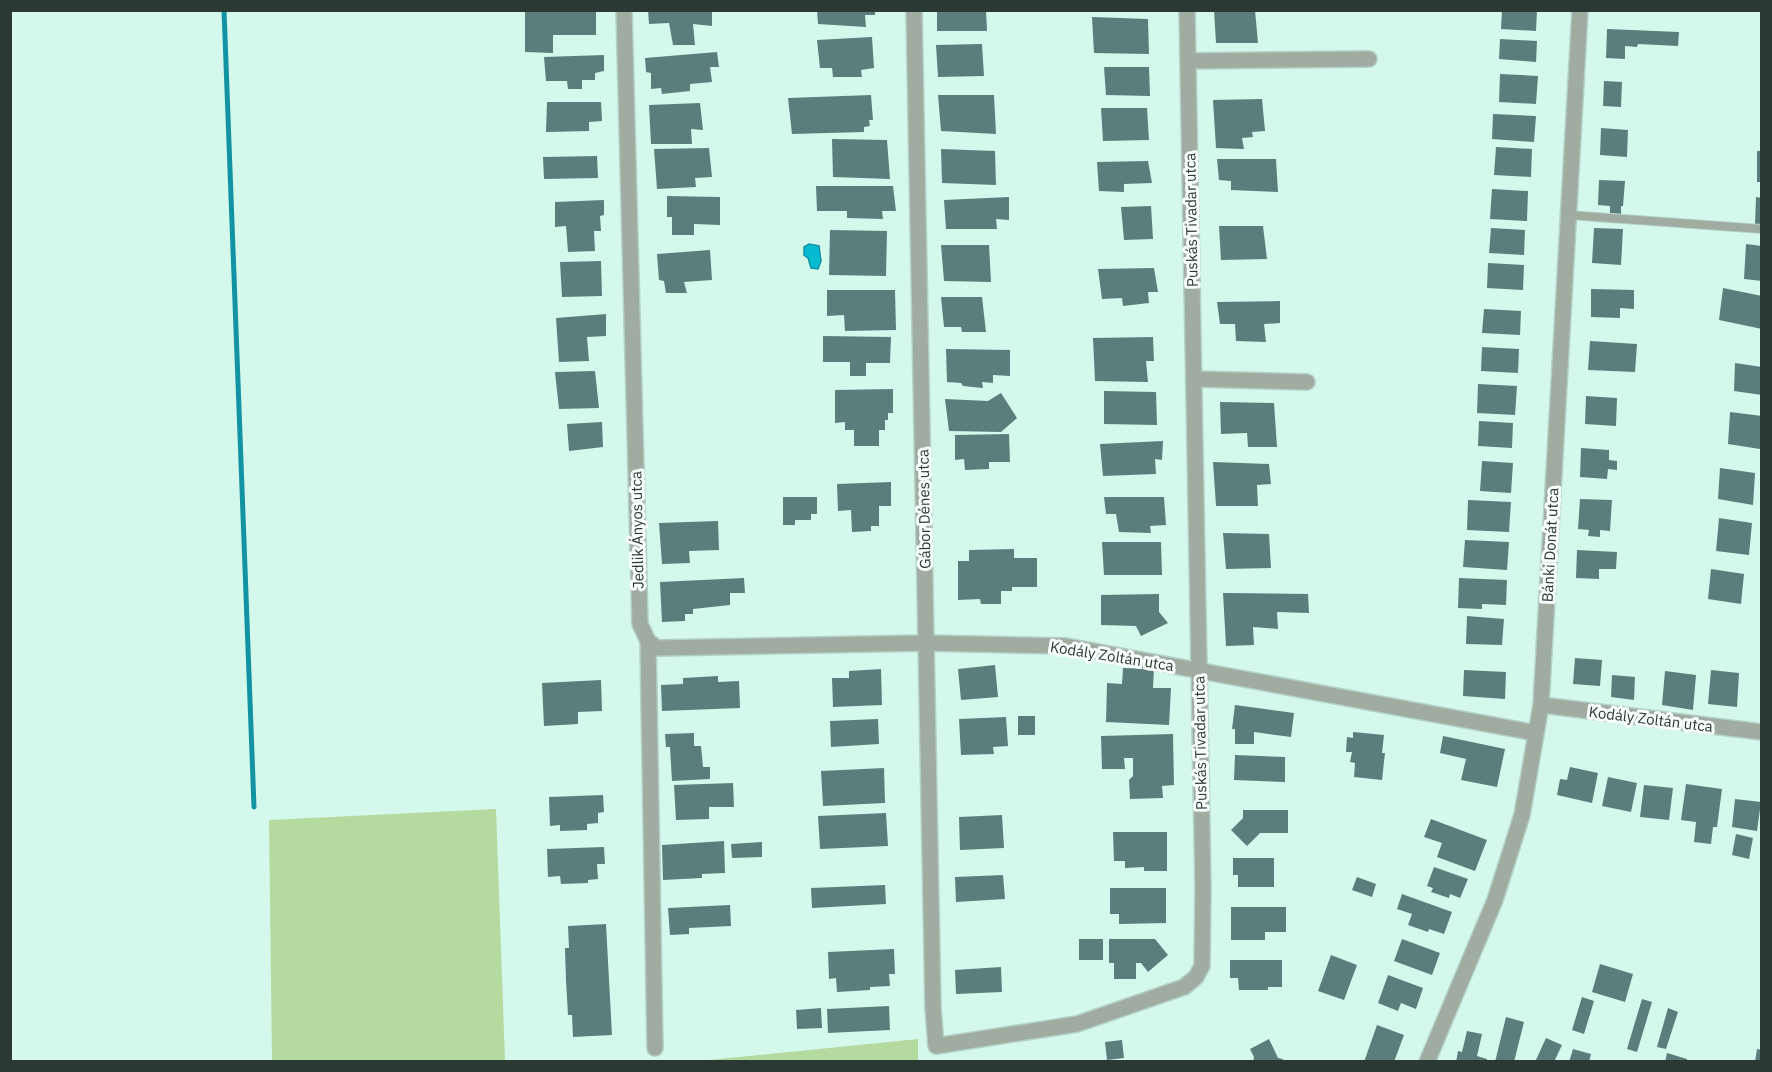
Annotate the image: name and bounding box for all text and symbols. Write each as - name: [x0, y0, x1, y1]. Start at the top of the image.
- street label: Puskás Tivadar utca: [1180, 153, 1202, 287]
- street label: Gábor Dénes utca: [913, 449, 935, 569]
- street label: Jedlik Ányos utca: [626, 471, 648, 589]
- street label: Bánki Donát utca: [1538, 487, 1562, 603]
- street label: Kodály Zoltán utca: [1049, 637, 1175, 675]
- street label: Puskás Tivadar utca: [1189, 676, 1211, 810]
- street label: Kodály Zoltán utca: [1588, 702, 1714, 736]

